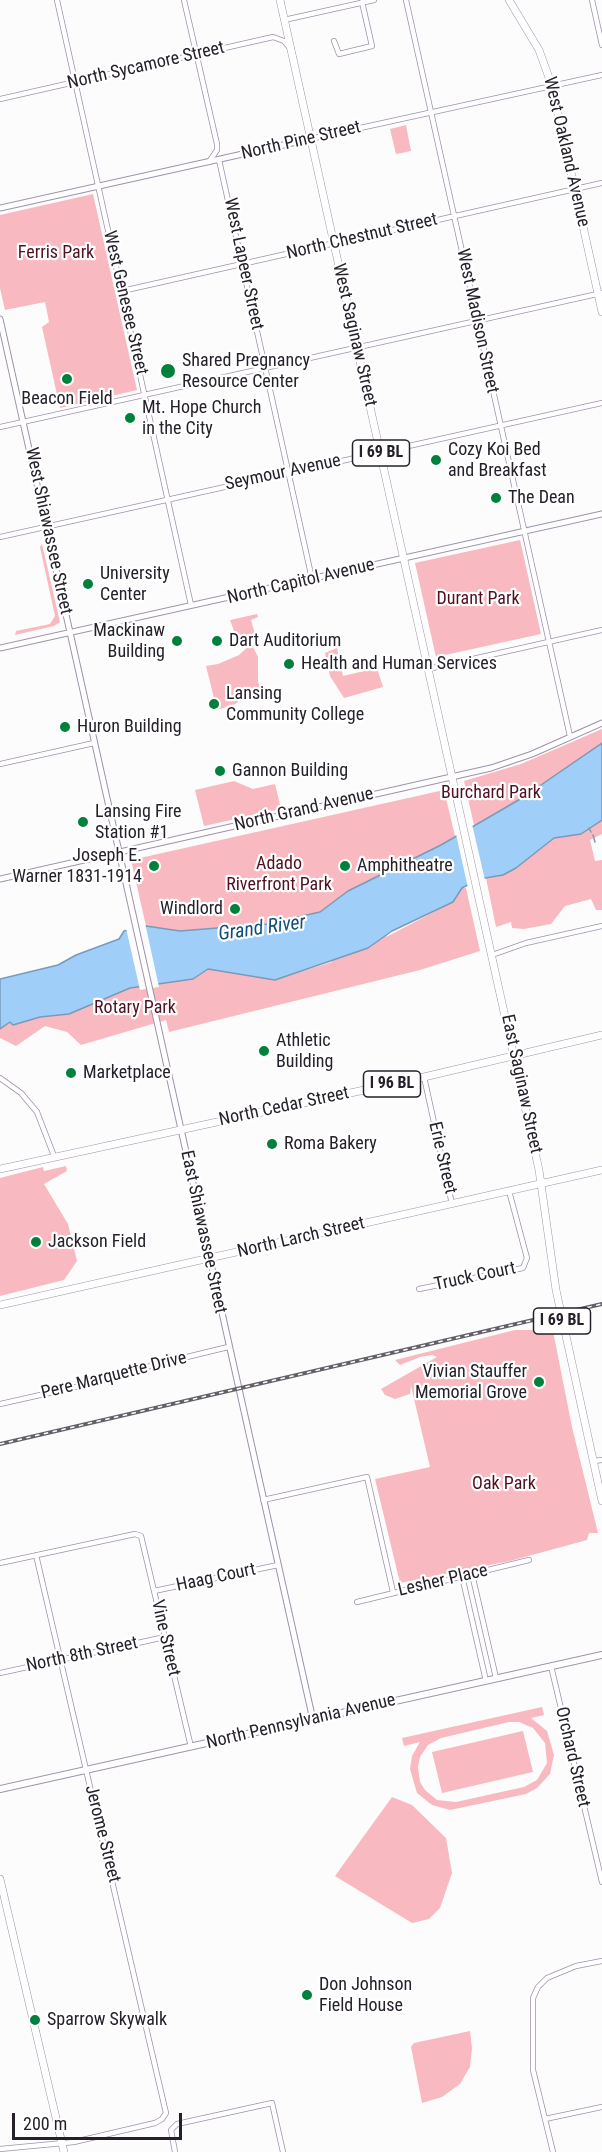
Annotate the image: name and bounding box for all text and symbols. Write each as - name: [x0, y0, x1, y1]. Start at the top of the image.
- street label: North Sycamore Street: [65, 37, 227, 95]
- street label: West Oakland Avenue: [538, 75, 594, 229]
- street label: North Pine Street: [239, 117, 363, 165]
- street label: West Lapeer Street: [218, 196, 268, 332]
- street label: North Chestnut Street: [284, 209, 440, 265]
- street label: West Genesee Street: [98, 229, 152, 377]
- park label: Ferris Park: [18, 242, 94, 264]
- street label: West Madison Street: [451, 247, 503, 395]
- street label: West Saginaw Street: [327, 262, 381, 408]
- place label: Shared Pregnancy Resource Center: [182, 350, 310, 392]
- marker: Shared Pregnancy Resource Center: [159, 362, 177, 380]
- marker: Beacon Field: [60, 372, 74, 386]
- place label: Beacon Field: [21, 388, 113, 410]
- place label: Mt. Hope Church in the City: [142, 397, 261, 440]
- marker: Mt. Hope Church in the City: [123, 411, 137, 425]
- place label: Cozy Koi Bed and Breakfast: [448, 439, 547, 482]
- road number: I 69 BL: [352, 440, 410, 466]
- street label: West Shiawassee Street: [20, 445, 76, 617]
- street label: Seymour Avenue: [223, 450, 343, 496]
- marker: Cozy Koi Bed and Breakfast: [429, 453, 443, 467]
- place label: The Dean: [508, 487, 575, 509]
- marker: The Dean: [489, 491, 503, 505]
- street label: North Capitol Avenue: [225, 555, 377, 609]
- place label: University Center: [100, 563, 170, 606]
- marker: University Center: [81, 577, 95, 591]
- park label: Durant Park: [436, 588, 520, 610]
- place label: Mackinaw Building: [93, 620, 165, 662]
- place label: Dart Auditorium: [229, 630, 341, 652]
- marker: Mackinaw Building: [170, 634, 184, 648]
- marker: Dart Auditorium: [210, 634, 224, 648]
- place label: Health and Human Services: [301, 653, 497, 675]
- marker: Health and Human Services: [282, 657, 296, 671]
- place label: Lansing Community College: [226, 683, 364, 726]
- marker: Lansing Community College: [207, 697, 221, 711]
- place label: Huron Building: [77, 716, 182, 738]
- marker: Huron Building: [58, 720, 72, 734]
- place label: Gannon Building: [232, 760, 348, 782]
- marker: Gannon Building: [213, 764, 227, 778]
- park label: Burchard Park: [441, 782, 541, 804]
- street label: North Grand Avenue: [232, 783, 376, 837]
- place label: Lansing Fire Station #1: [95, 801, 182, 844]
- marker: Lansing Fire Station #1: [76, 815, 90, 829]
- place label: Joseph E. Warner 1831-1914: [12, 845, 142, 888]
- park label: Adado Riverfront Park: [226, 853, 332, 896]
- place label: Amphitheatre: [357, 855, 453, 877]
- marker: Joseph E. Warner 1831-1914: [147, 859, 161, 873]
- marker: Amphitheatre: [338, 859, 352, 873]
- place label: Windlord: [160, 898, 223, 920]
- marker: Windlord: [228, 902, 242, 916]
- water label: Grand River: [217, 911, 307, 947]
- park label: Rotary Park: [94, 997, 176, 1019]
- street label: East Saginaw Street: [496, 1013, 546, 1155]
- place label: Athletic Building: [276, 1030, 333, 1072]
- marker: Athletic Building: [257, 1044, 271, 1058]
- place label: Marketplace: [83, 1062, 171, 1084]
- marker: Marketplace: [64, 1066, 78, 1080]
- road number: I 96 BL: [364, 1071, 420, 1097]
- street label: North Cedar Street: [217, 1083, 351, 1131]
- street label: Erie Street: [423, 1120, 461, 1196]
- place label: Roma Bakery: [284, 1133, 377, 1155]
- marker: Roma Bakery: [265, 1137, 279, 1151]
- street label: East Shiawassee Street: [175, 1149, 231, 1315]
- street label: North Larch Street: [235, 1213, 367, 1263]
- place label: Jackson Field: [48, 1231, 146, 1253]
- marker: Jackson Field: [29, 1235, 43, 1249]
- street label: Truck Court: [432, 1258, 518, 1296]
- road number: I 69 BL: [534, 1308, 590, 1334]
- street label: Pere Marquette Drive: [39, 1347, 189, 1405]
- place label: Vivian Stauffer Memorial Grove: [415, 1361, 527, 1404]
- marker: Vivian Stauffer Memorial Grove: [532, 1375, 546, 1389]
- park label: Oak Park: [472, 1473, 536, 1495]
- street label: Haag Court: [174, 1559, 258, 1597]
- street label: Lesher Place: [396, 1560, 490, 1602]
- street label: Vine Street: [146, 1598, 184, 1678]
- street label: North 8th Street: [24, 1633, 140, 1677]
- street label: North Pennsylvania Avenue: [204, 1690, 398, 1754]
- street label: Orchard Street: [550, 1705, 594, 1809]
- street label: Jerome Street: [79, 1783, 125, 1885]
- place label: Don Johnson Field House: [319, 1974, 412, 2016]
- marker: Don Johnson Field House: [300, 1988, 314, 2002]
- place label: Sparrow Skywalk: [47, 2009, 167, 2031]
- marker: Sparrow Skywalk: [28, 2013, 42, 2027]
- scale bar: [15, 2101, 184, 2139]
- text: 200 m: [23, 2113, 67, 2134]

